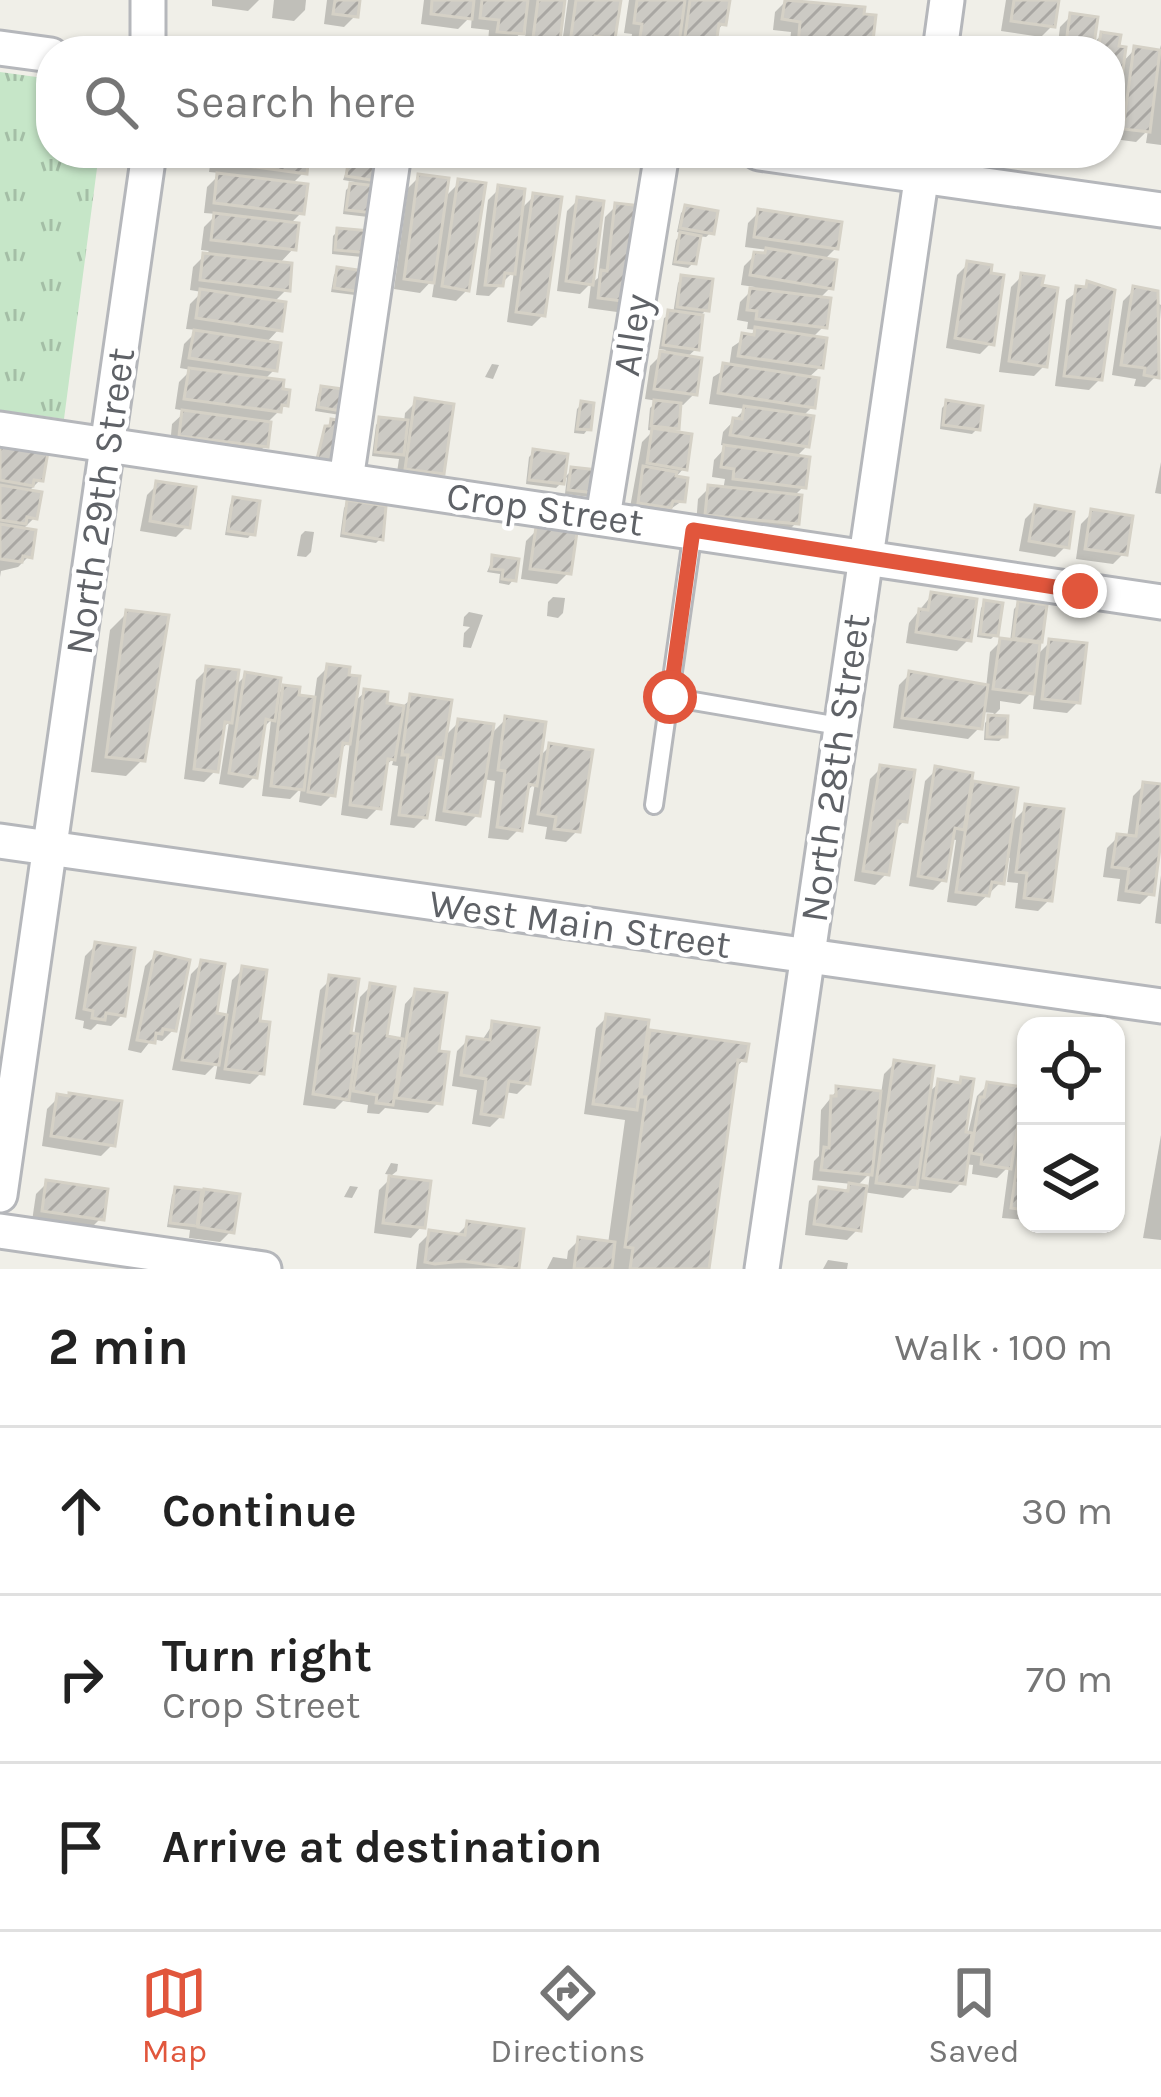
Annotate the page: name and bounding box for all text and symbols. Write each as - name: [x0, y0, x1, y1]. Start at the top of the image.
- search box: [36, 36, 1125, 168]
- icon: search: [78, 69, 144, 135]
- text: Search here: [174, 76, 416, 128]
- street label: Alley: [603, 291, 661, 379]
- street label: North 29th Street: [56, 345, 144, 657]
- street label: Crop Street: [444, 472, 646, 546]
- route end: [1053, 564, 1107, 618]
- street label: North 28th Street: [791, 611, 879, 925]
- route start: [643, 670, 697, 724]
- street label: West Main Street: [426, 880, 734, 968]
- map controls: [1017, 1017, 1125, 1233]
- button: locate: [1017, 1017, 1125, 1125]
- button: layers: [1017, 1125, 1125, 1233]
- text: 2 min: [48, 1317, 189, 1377]
- text: Walk · 100 m: [895, 1324, 1113, 1370]
- icon: ahead: [48, 1478, 114, 1544]
- text: Continue: [162, 1485, 357, 1537]
- text: 30 m: [1021, 1488, 1113, 1534]
- text: Turn right: [162, 1630, 372, 1682]
- icon: right: [48, 1646, 114, 1712]
- text: 70 m: [1026, 1656, 1113, 1702]
- text: Crop Street: [162, 1682, 360, 1728]
- icon: arrive: [48, 1814, 114, 1880]
- text: Arrive at destination: [162, 1821, 602, 1873]
- tab: Map: [141, 1960, 207, 2070]
- tab: Directions: [490, 1960, 645, 2070]
- tab: Saved: [928, 1960, 1020, 2070]

